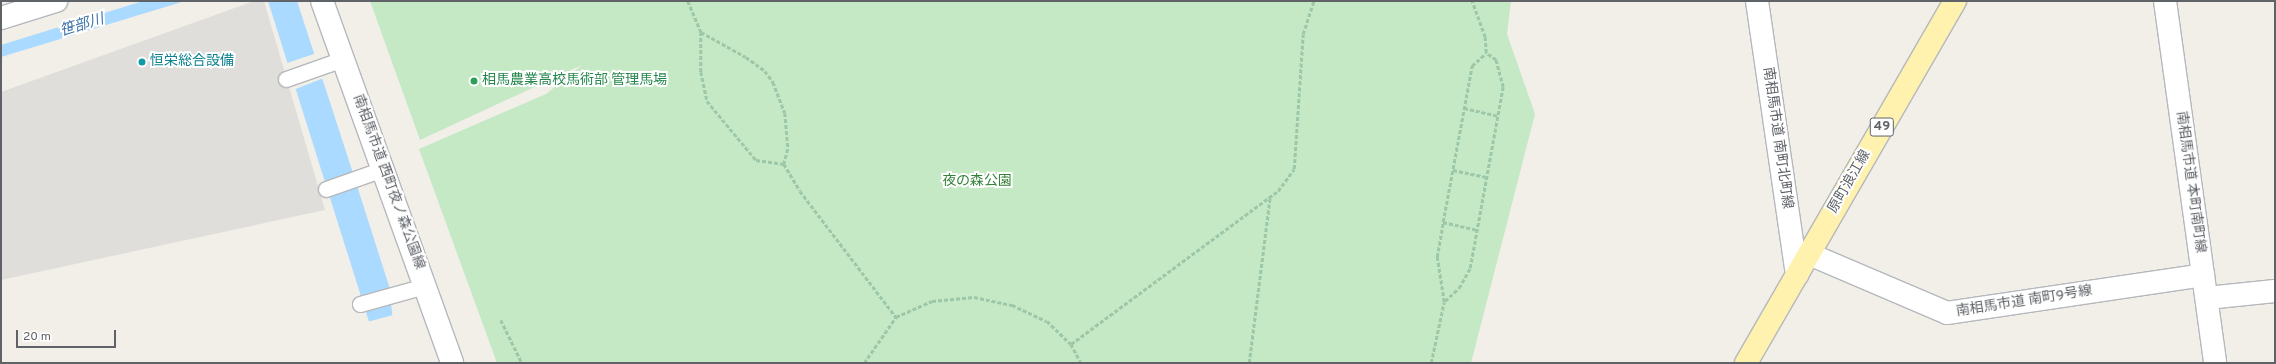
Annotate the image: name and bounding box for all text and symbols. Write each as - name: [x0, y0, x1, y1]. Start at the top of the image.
- water label: 笹部川: [58, 11, 106, 41]
- place label: 恒栄総合設備: [150, 54, 234, 70]
- marker: 恒栄総合設備: [137, 57, 147, 67]
- street label: 南相馬市道 南町北町線: [1759, 66, 1795, 210]
- place label: 相馬農業高校馬術部 管理馬場: [482, 73, 667, 89]
- marker: 相馬農業高校馬術部 管理馬場: [469, 76, 479, 86]
- street label: 南相馬市道 西町夜ノ森公園線: [348, 92, 428, 272]
- street label: 南相馬市道 本町南町線: [2172, 110, 2208, 254]
- road number: 49: [1869, 116, 1895, 138]
- street label: 原町浪江線: [1825, 147, 1875, 217]
- park label: 夜の森公園: [942, 174, 1012, 190]
- street label: 南相馬市道 南町9号線: [1955, 283, 2093, 321]
- scale bar: [18, 322, 118, 348]
- text: 20 m: [23, 329, 51, 345]

